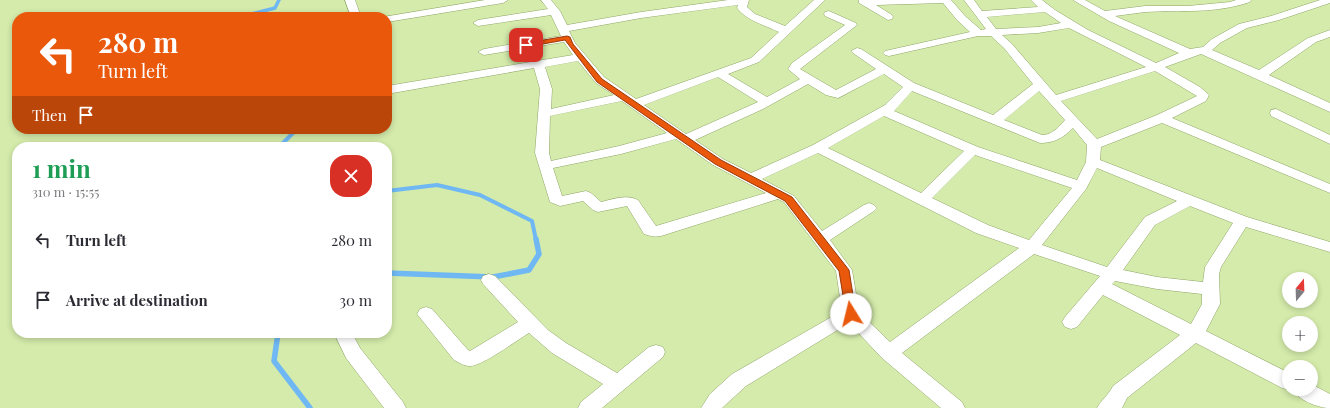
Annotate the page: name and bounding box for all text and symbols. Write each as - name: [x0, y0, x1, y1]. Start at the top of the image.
- text: 280 m: [98, 23, 178, 60]
- icon: left: [32, 28, 84, 80]
- pin: [509, 28, 543, 62]
- icon: arrive: [515, 34, 537, 56]
- text: Turn left: [98, 59, 168, 83]
- icon: arrive: [75, 104, 97, 126]
- text: Then: [32, 105, 67, 125]
- text: 1 min: [32, 152, 91, 184]
- button: close: [330, 155, 372, 197]
- text: 310 m · 15:55: [32, 183, 99, 200]
- icon: left: [32, 229, 54, 251]
- text: Turn left: [66, 230, 127, 250]
- text: 280 m: [331, 230, 372, 250]
- north arrow: [1282, 272, 1318, 308]
- map controls: [1282, 272, 1318, 396]
- icon: arrive: [32, 289, 54, 311]
- text: Arrive at destination: [66, 290, 208, 310]
- text: 30 m: [339, 290, 372, 310]
- position arrow: [830, 293, 872, 335]
- button: +: [1282, 316, 1318, 352]
- button: −: [1282, 360, 1318, 396]

